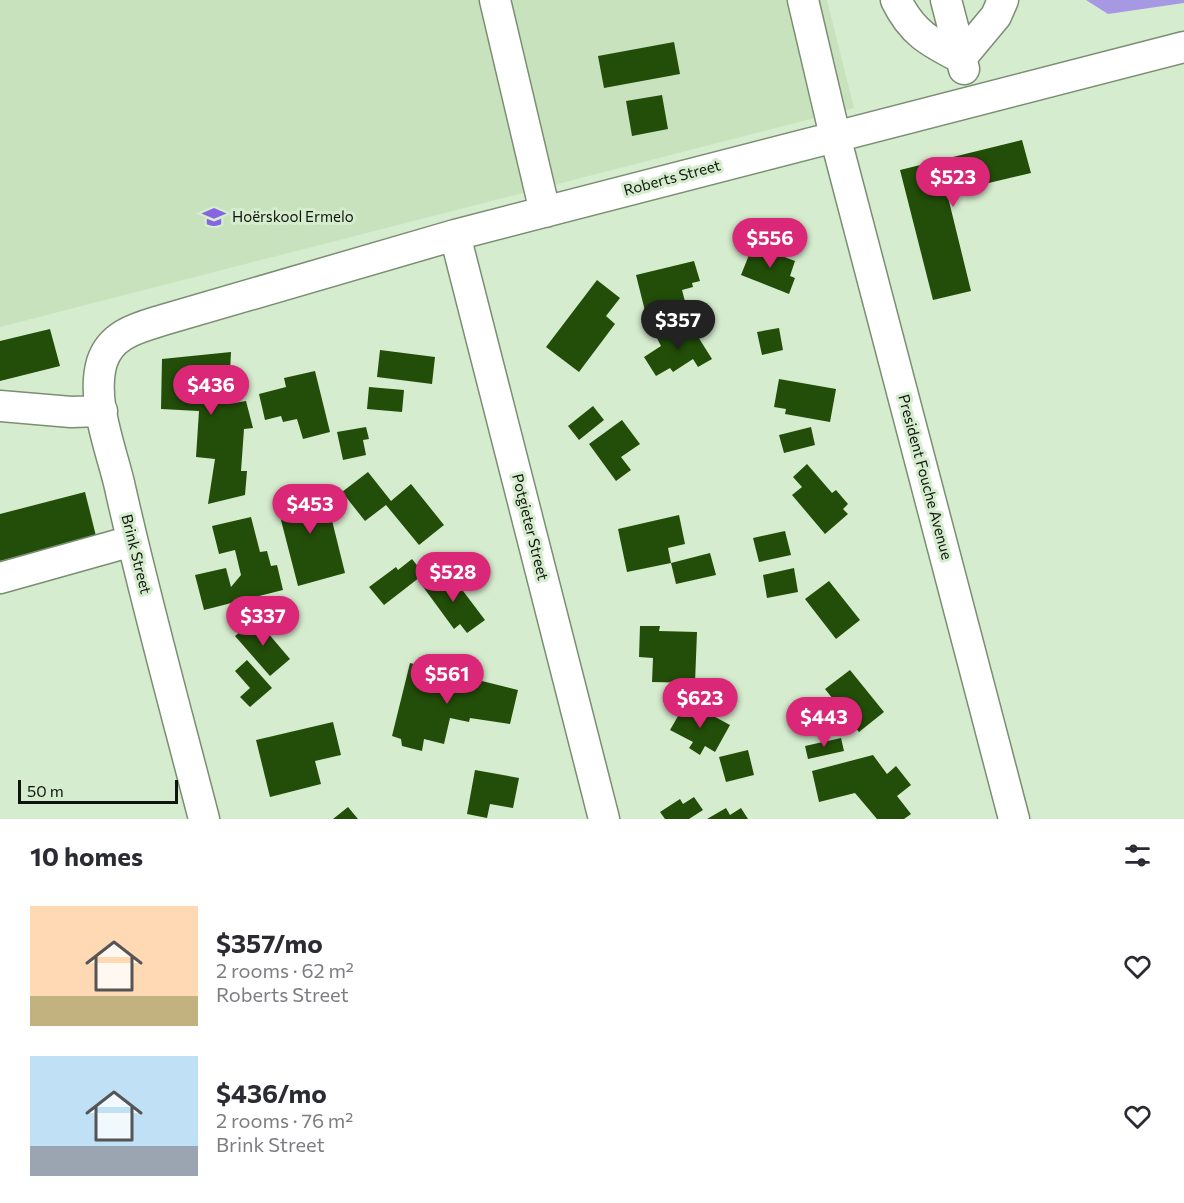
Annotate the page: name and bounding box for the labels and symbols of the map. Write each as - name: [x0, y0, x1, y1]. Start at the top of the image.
- street label: Roberts Street: [621, 155, 722, 199]
- pin: $523: [917, 157, 989, 208]
- school or university icon: Hoërskool Ermelo: [201, 204, 227, 230]
- place label: Hoërskool Ermelo: [232, 207, 354, 225]
- pin: $556: [734, 218, 806, 269]
- pin: $357: [642, 300, 714, 351]
- pin: $436: [175, 365, 247, 416]
- street label: President Fouche Avenue: [895, 392, 957, 561]
- street label: Potgieter Street: [509, 472, 553, 582]
- pin: $453: [274, 484, 346, 535]
- street label: Brink Street: [118, 512, 156, 595]
- pin: $528: [417, 552, 489, 603]
- pin: $337: [227, 596, 299, 647]
- pin: $561: [411, 654, 483, 705]
- pin: $623: [664, 678, 736, 729]
- pin: $443: [788, 697, 860, 748]
- scale bar: [18, 777, 178, 804]

